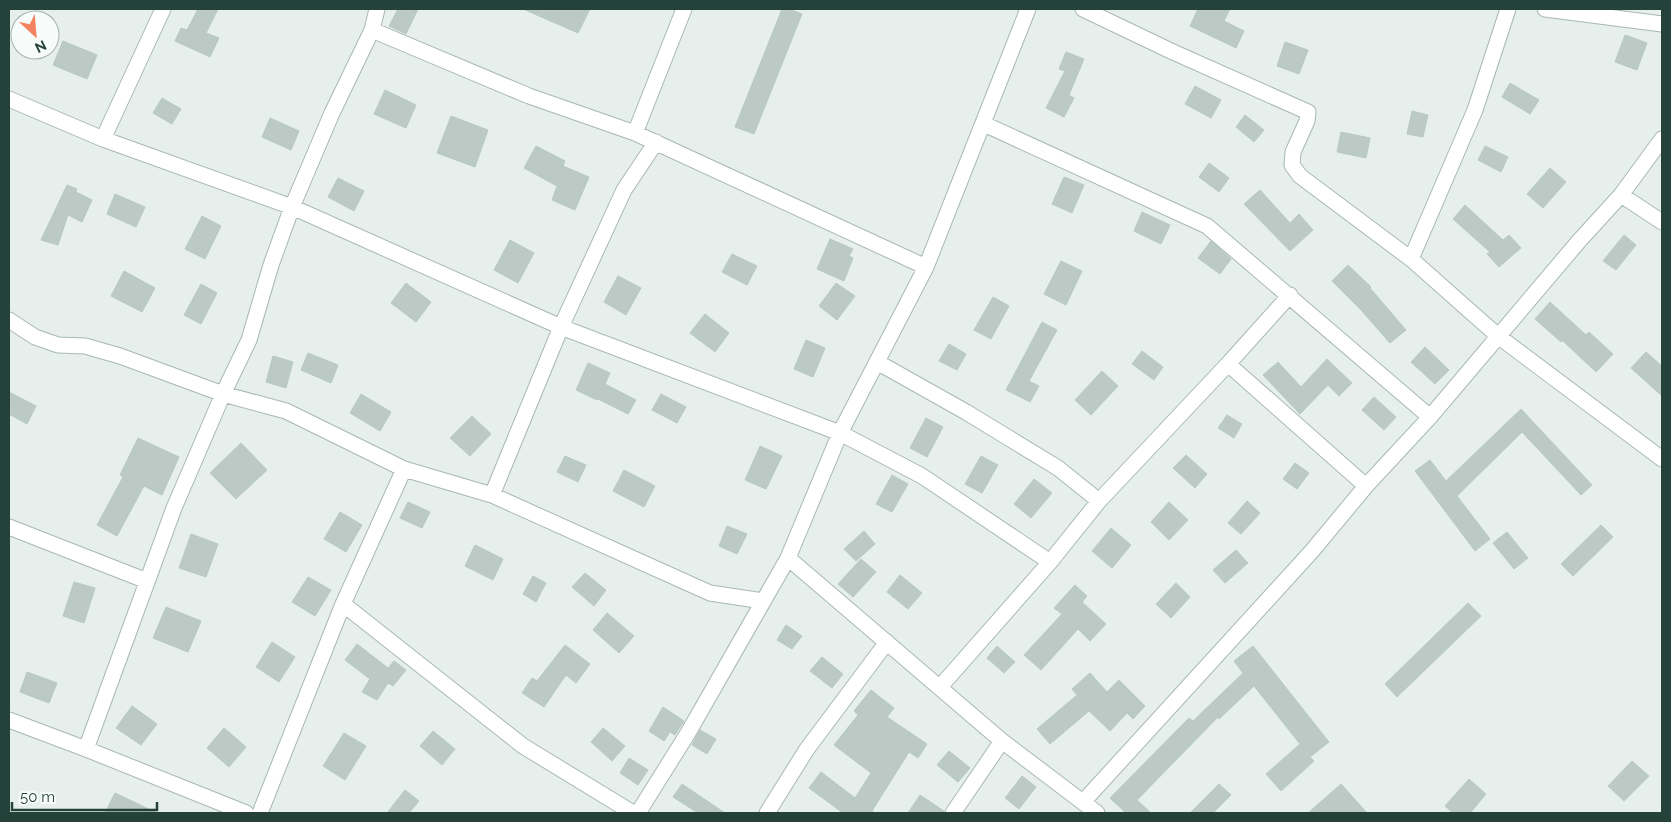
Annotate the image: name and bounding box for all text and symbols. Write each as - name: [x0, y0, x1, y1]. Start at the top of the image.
- north arrow: [10, 10, 60, 60]
- text: N: [32, 37, 49, 56]
- scale bar: [12, 780, 158, 812]
- text: 50 m: [20, 788, 55, 806]

